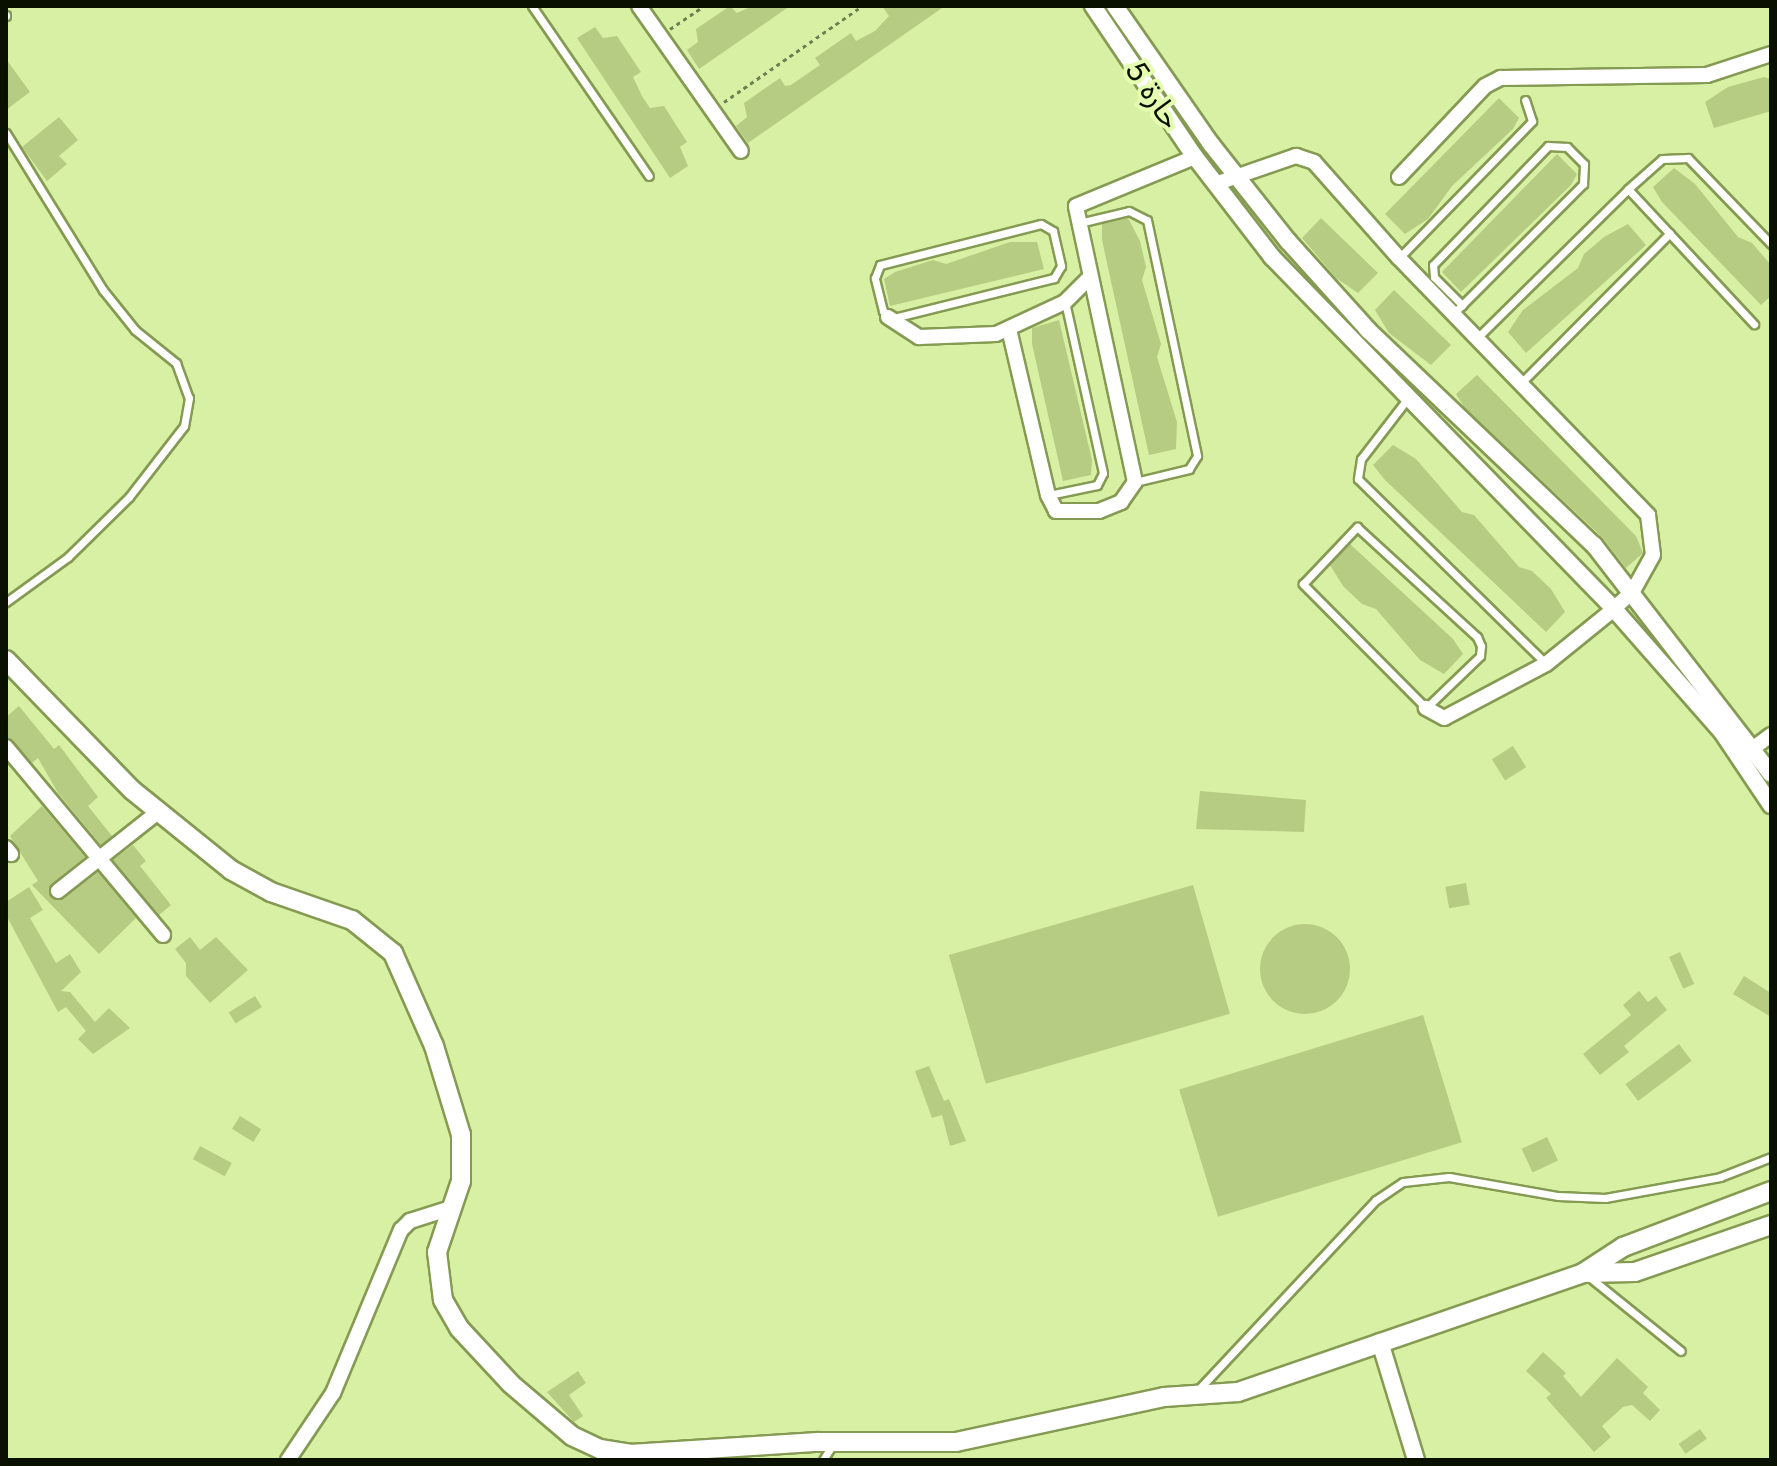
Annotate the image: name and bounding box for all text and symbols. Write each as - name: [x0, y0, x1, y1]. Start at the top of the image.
- street label: حارة 5: [1117, 54, 1189, 136]

